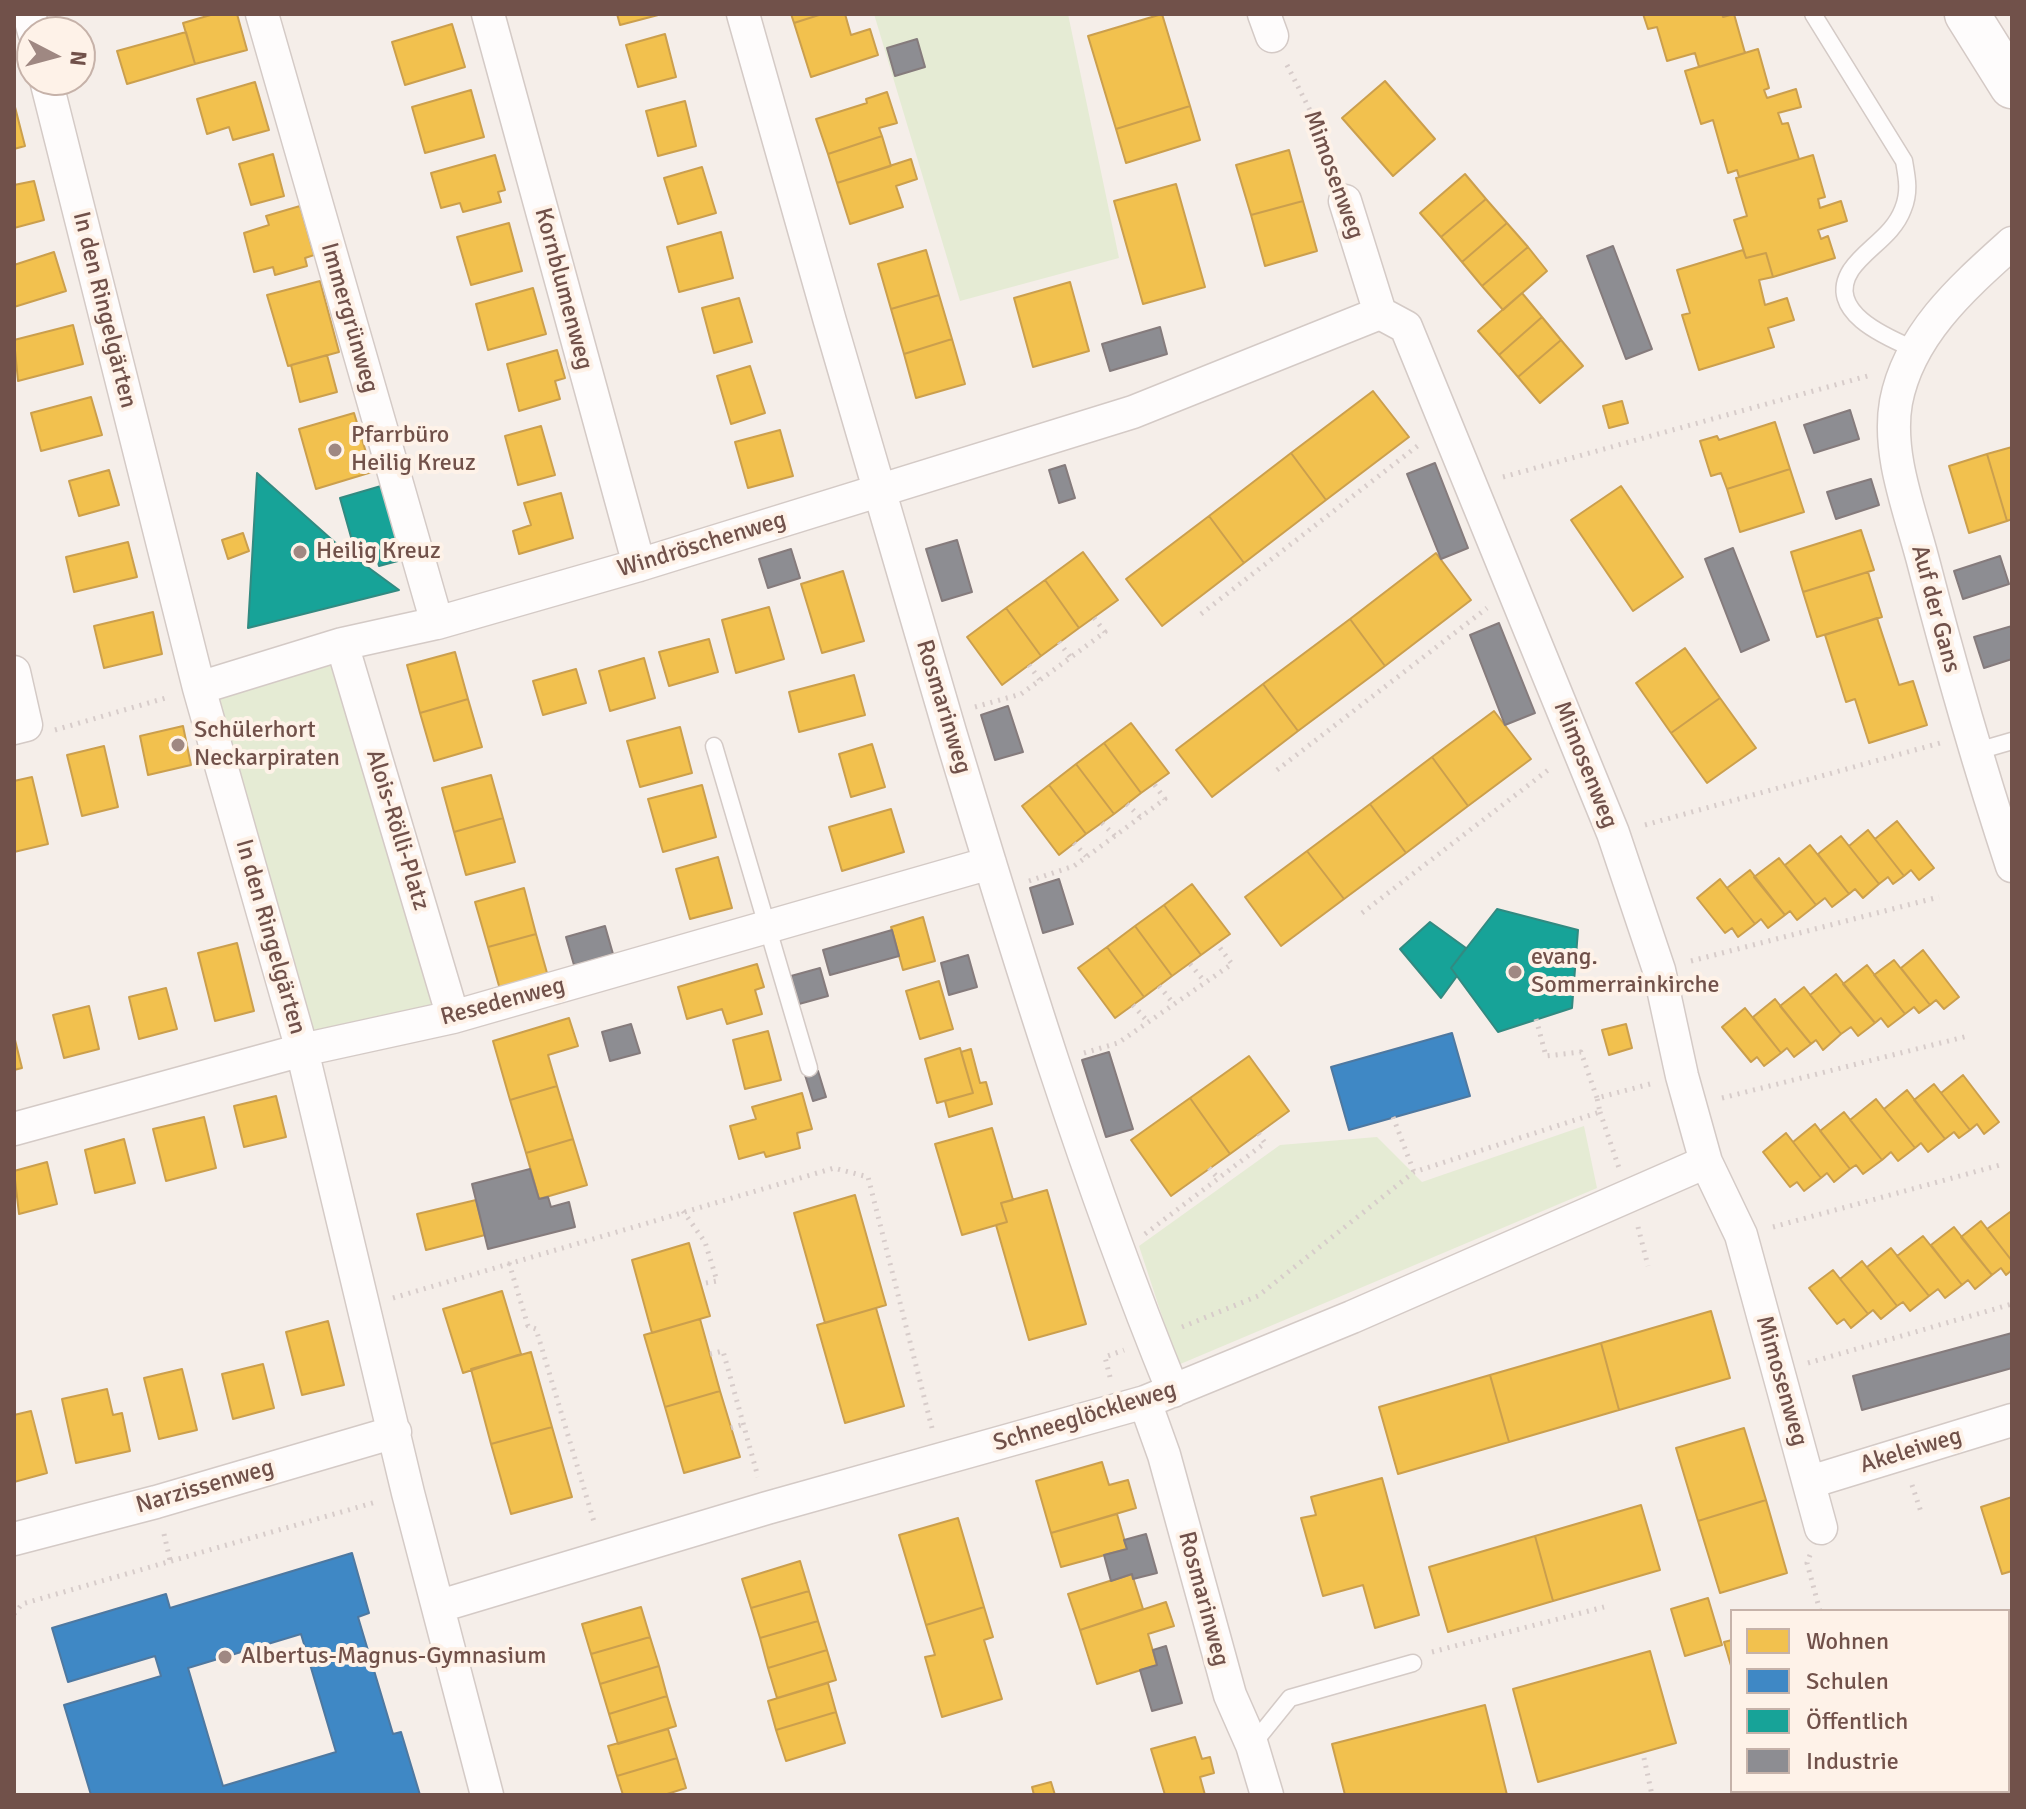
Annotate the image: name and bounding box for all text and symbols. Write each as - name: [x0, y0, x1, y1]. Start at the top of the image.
- north arrow: [16, 16, 96, 96]
- text: N: [64, 49, 93, 67]
- street label: Mimosenweg: [1296, 107, 1370, 243]
- street label: Kornblumenweg: [528, 205, 598, 373]
- street label: In den Ringelgärten: [66, 209, 142, 411]
- street label: Immergrünweg: [314, 240, 384, 396]
- place label: Pfarrbüro Heilig Kreuz: [351, 422, 476, 478]
- marker: Pfarrbüro Heilig Kreuz: [326, 441, 344, 459]
- street label: Windröschenweg: [614, 506, 790, 584]
- place label: Heilig Kreuz: [316, 538, 441, 566]
- street label: Auf der Gans: [1904, 542, 1966, 676]
- marker: Heilig Kreuz: [291, 543, 309, 561]
- street label: Rosmarinweg: [909, 637, 977, 777]
- street label: Mimosenweg: [1546, 697, 1624, 833]
- place label: Schülerhort Neckarpiraten: [194, 717, 340, 773]
- marker: Schülerhort Neckarpiraten: [169, 736, 187, 754]
- street label: Alois-Rölli-Platz: [359, 746, 435, 914]
- street label: In den Ringelgärten: [228, 836, 312, 1038]
- place label: evang. Sommerrainkirche: [1531, 944, 1720, 1000]
- marker: evang. Sommerrainkirche: [1506, 963, 1524, 981]
- street label: Resedenweg: [438, 972, 568, 1032]
- street label: Mimosenweg: [1749, 1312, 1813, 1450]
- street label: Schneeglöckleweg: [990, 1375, 1180, 1459]
- street label: Akeleiweg: [1857, 1422, 1965, 1480]
- street label: Narzissenweg: [133, 1454, 277, 1520]
- street label: Rosmarinweg: [1171, 1528, 1235, 1670]
- legend: [1730, 1609, 2010, 1793]
- text: Wohnen: [1806, 1626, 1889, 1656]
- place label: Albertus-Magnus-Gymnasium: [241, 1643, 546, 1671]
- marker: Albertus-Magnus-Gymnasium: [216, 1648, 234, 1666]
- text: Schulen: [1806, 1666, 1889, 1696]
- text: Öffentlich: [1806, 1706, 1908, 1736]
- text: Industrie: [1806, 1746, 1899, 1776]

